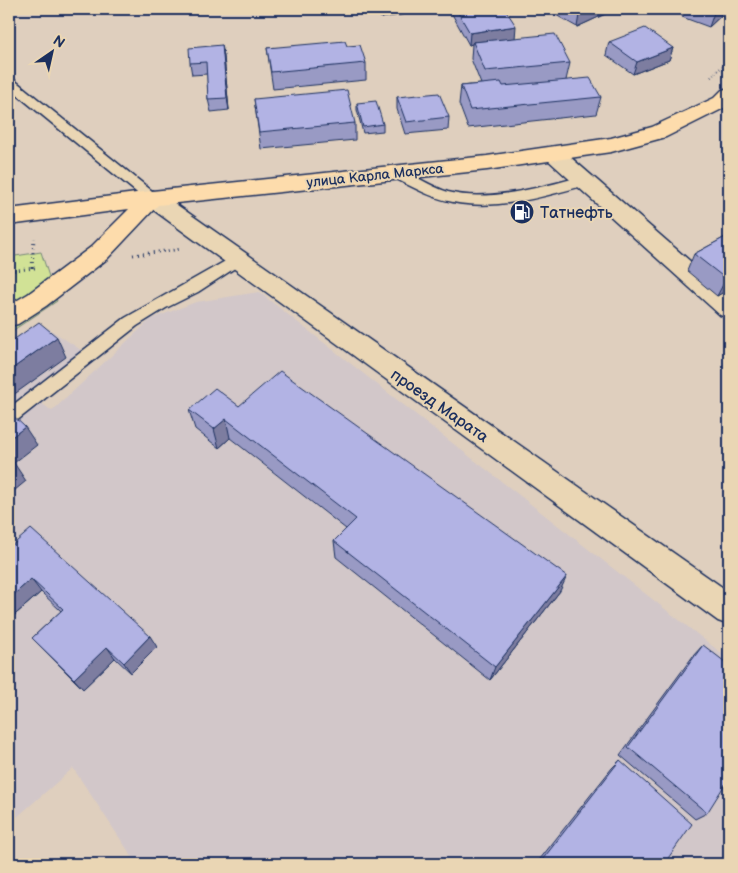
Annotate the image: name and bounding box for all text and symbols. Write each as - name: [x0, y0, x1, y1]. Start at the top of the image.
- north arrow: [28, 28, 78, 78]
- text: N: [50, 32, 68, 52]
- street label: улица Карла Маркса: [306, 160, 445, 191]
- fuel station icon: Татнефть: [509, 199, 535, 225]
- place label: Татнефть: [540, 204, 613, 223]
- street label: проезд Марата: [387, 365, 492, 447]

